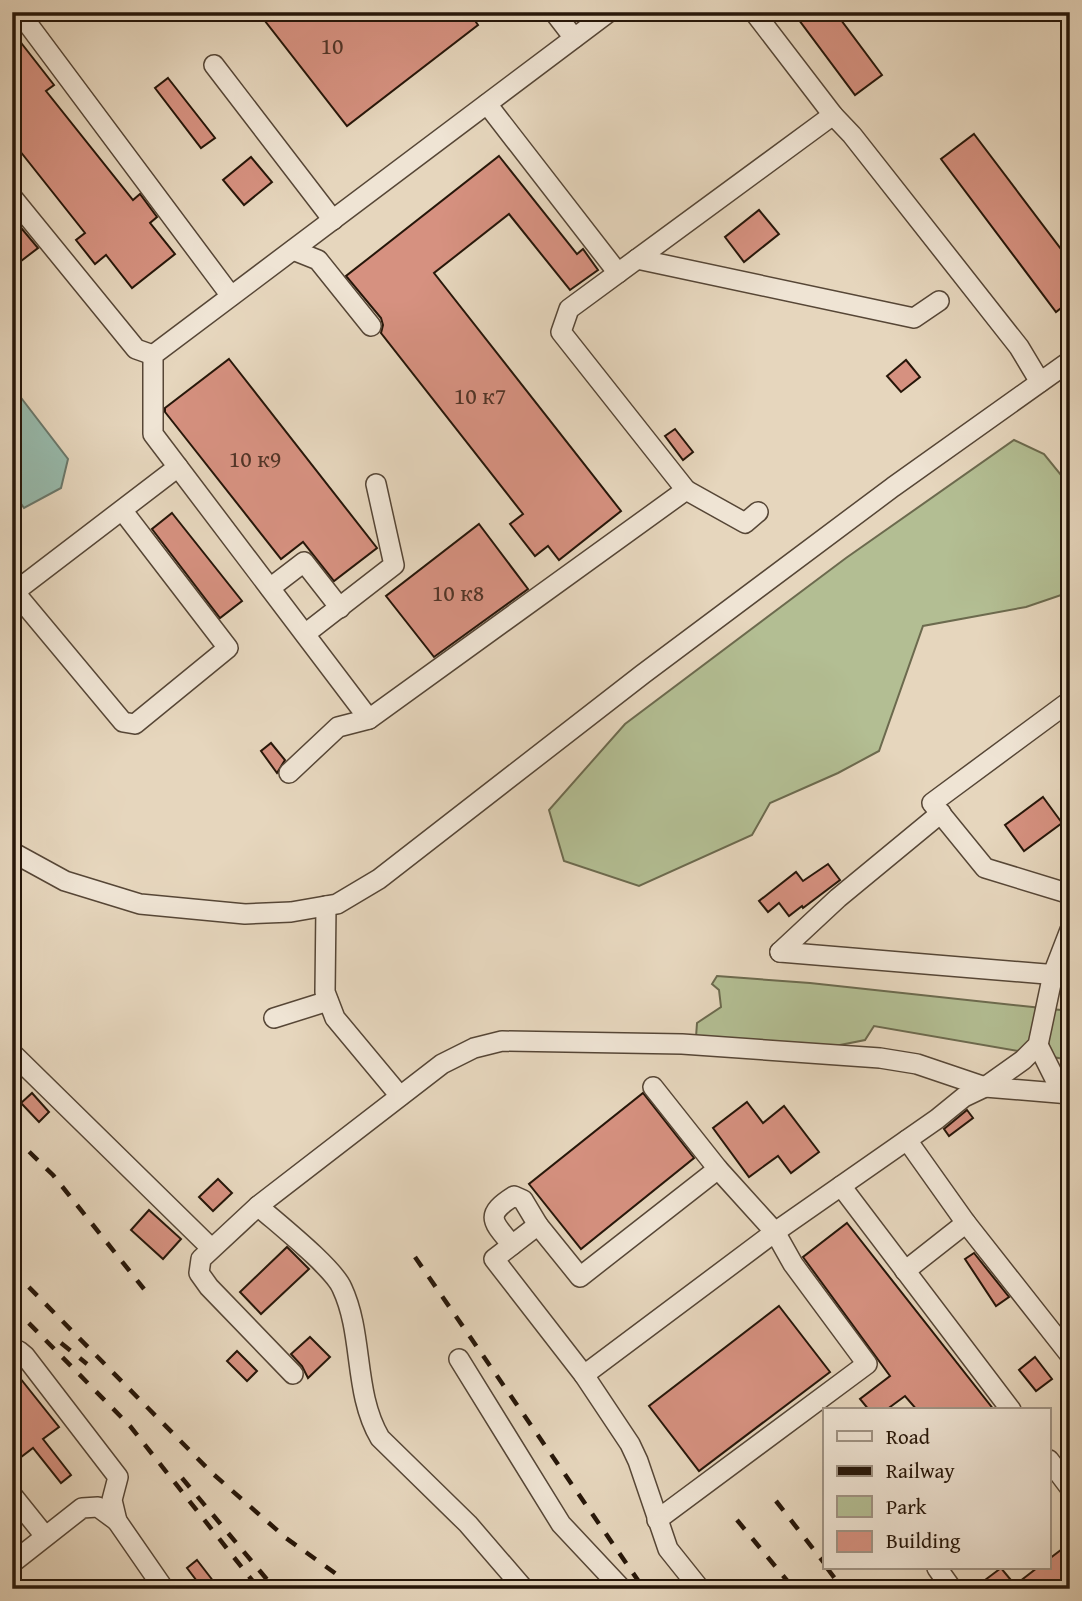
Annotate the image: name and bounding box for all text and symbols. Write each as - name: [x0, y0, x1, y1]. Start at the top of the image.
- house number: 10: [320, 28, 344, 63]
- house number: 10 к7: [454, 378, 506, 413]
- house number: 10 к9: [229, 441, 281, 476]
- house number: 10 к8: [432, 575, 484, 610]
- legend: [823, 1408, 1050, 1570]
- text: Road: [886, 1421, 931, 1452]
- text: Railway: [886, 1455, 955, 1486]
- text: Park: [886, 1491, 927, 1522]
- text: Building: [886, 1525, 961, 1556]

